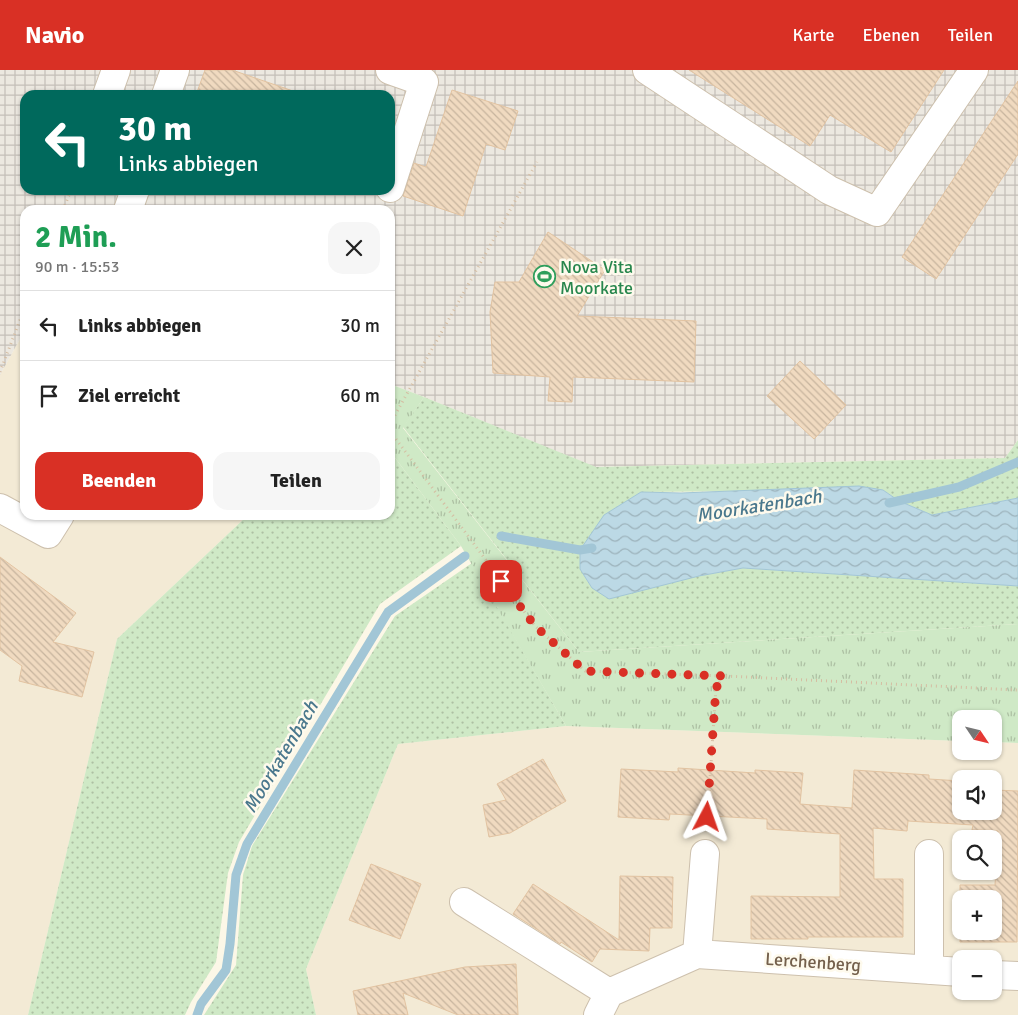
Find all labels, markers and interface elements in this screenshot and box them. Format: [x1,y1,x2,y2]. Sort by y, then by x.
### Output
text: Navio [25,20,84,50]
text: Karte [792,24,834,46]
text: Ebenen [862,24,920,46]
text: Teilen [948,24,993,46]
text: 30 m [118,107,192,150]
icon: left [35,110,100,175]
text: Links abbiegen [118,150,259,177]
text: 2 Min. [35,219,117,256]
button: close [328,222,380,274]
place label: Nova Vita Moorkate [560,256,633,299]
text: 90 m · 15:53 [35,257,119,277]
sports icon: Nova Vita Moorkate [532,265,556,289]
icon: left [35,312,63,340]
text: Links abbiegen [78,314,201,338]
text: 30 m [340,314,380,338]
icon: arrive [35,382,63,410]
text: Ziel erreicht [78,384,180,408]
text: 60 m [340,384,380,408]
button: Beenden [35,452,203,510]
button: Teilen [213,452,380,510]
water label: Moorkatenbach [695,484,824,528]
pin [480,560,522,602]
icon: arrive [487,567,515,595]
water label: Moorkatenbach [238,696,324,817]
north arrow [952,710,1002,760]
map controls [952,710,1002,1000]
button: sound [952,770,1002,820]
position arrow [680,790,732,842]
button: search [952,830,1002,880]
button: + [952,890,1002,940]
street label: Lerchenberg [764,948,862,976]
button: − [952,950,1002,1000]

